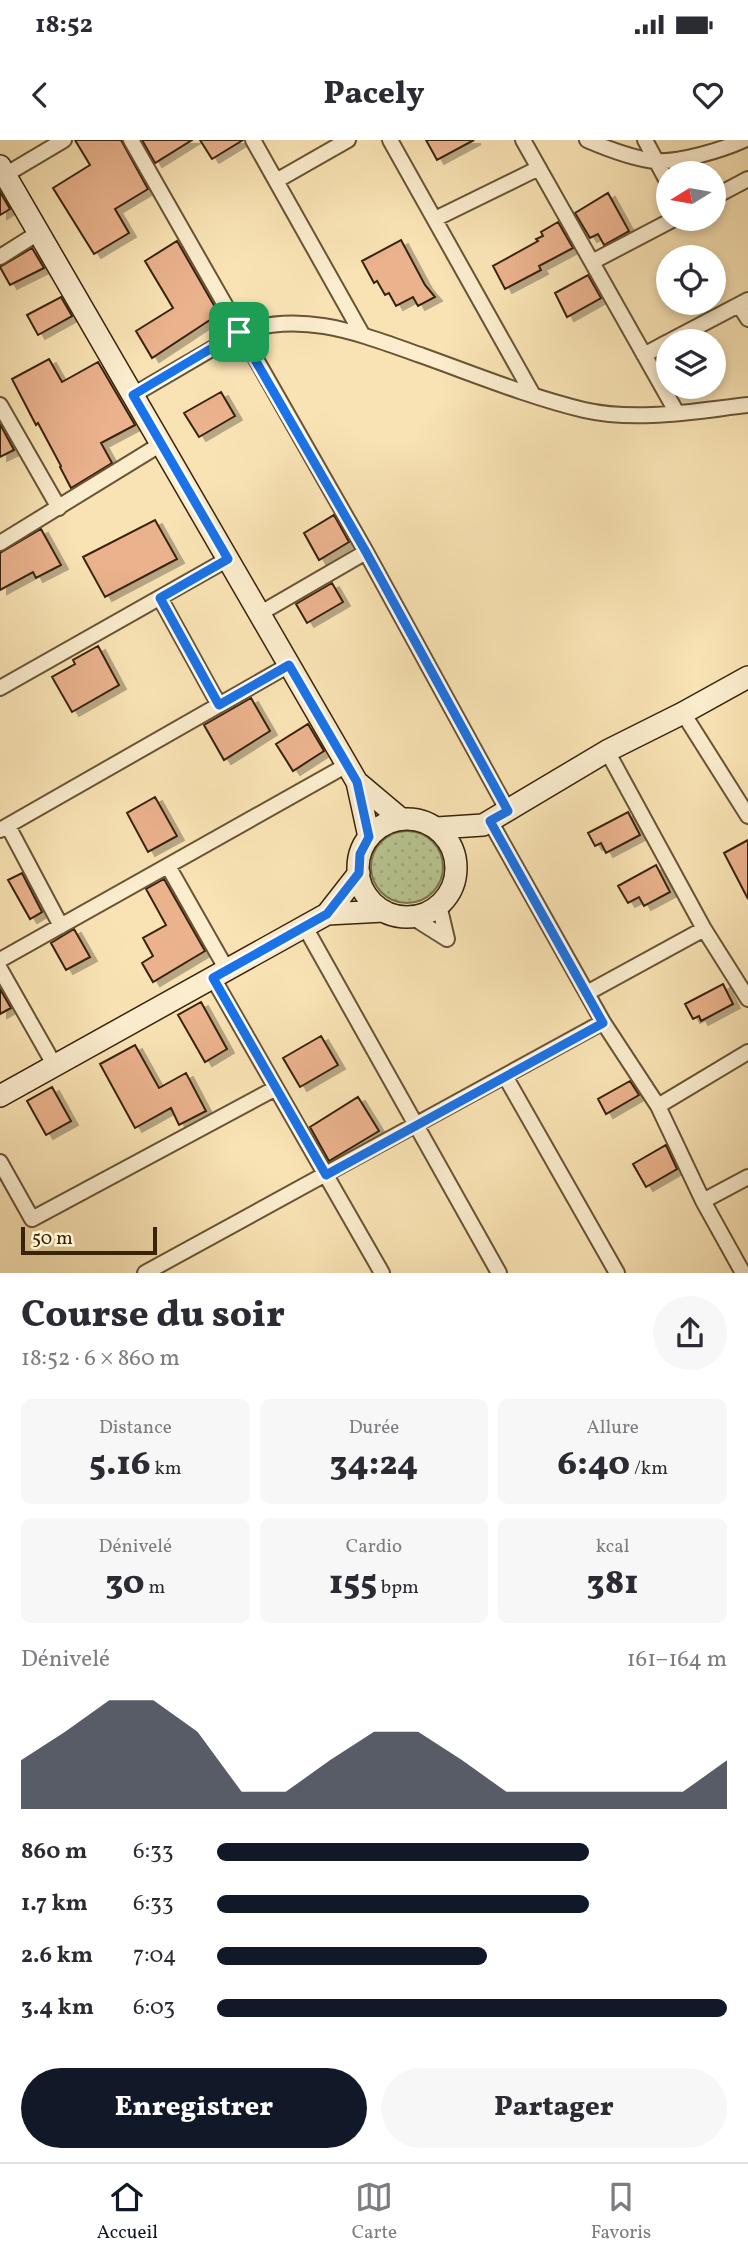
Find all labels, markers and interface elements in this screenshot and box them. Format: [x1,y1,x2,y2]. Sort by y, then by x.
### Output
text: 18:52 [35,7,93,43]
text: Pacely [323,73,425,117]
icon: back [21,76,59,114]
icon: heart [689,76,727,114]
north arrow [656,161,726,231]
map controls [656,161,726,399]
button: locate [656,245,726,315]
pin [209,302,269,362]
icon: arrive [220,313,258,351]
button: layers [656,329,726,399]
scale bar [21,1224,158,1256]
text: 50 m [32,1226,73,1252]
text: Course du soir [21,1290,285,1343]
button: share [653,1296,727,1370]
text: 18:52 · 6 × 860 m [21,1343,180,1375]
text: Distance [99,1415,172,1441]
text: Durée [349,1415,399,1441]
text: Allure [586,1415,639,1441]
text: 5.16 [89,1441,151,1489]
text: 34:24 [330,1441,418,1489]
text: 6:40 [557,1441,630,1489]
text: km [151,1456,182,1482]
text: /km [630,1456,668,1482]
text: Dénivelé [99,1534,172,1560]
text: Cardio [346,1534,402,1560]
text: kcal [596,1534,630,1560]
text: 30 [105,1560,145,1608]
text: 155 [329,1560,377,1608]
text: 381 [587,1560,639,1608]
text: m [145,1575,165,1601]
text: bpm [377,1575,419,1601]
text: Dénivelé [21,1644,110,1676]
text: 161–164 m [627,1644,727,1676]
text: 860 m [21,1836,87,1868]
text: 6:33 [133,1836,174,1868]
text: 1.7 km [21,1888,88,1920]
text: 6:33 [133,1888,174,1920]
text: 2.6 km [21,1940,93,1972]
text: 7:04 [133,1940,177,1972]
text: 3.4 km [21,1992,94,2024]
text: 6:03 [133,1992,175,2024]
button: Enregistrer [21,2068,367,2148]
button: Partager [381,2068,727,2148]
tab: Accueil [97,2178,158,2246]
tab: Carte [352,2178,397,2246]
tab: Favoris [591,2178,651,2246]

